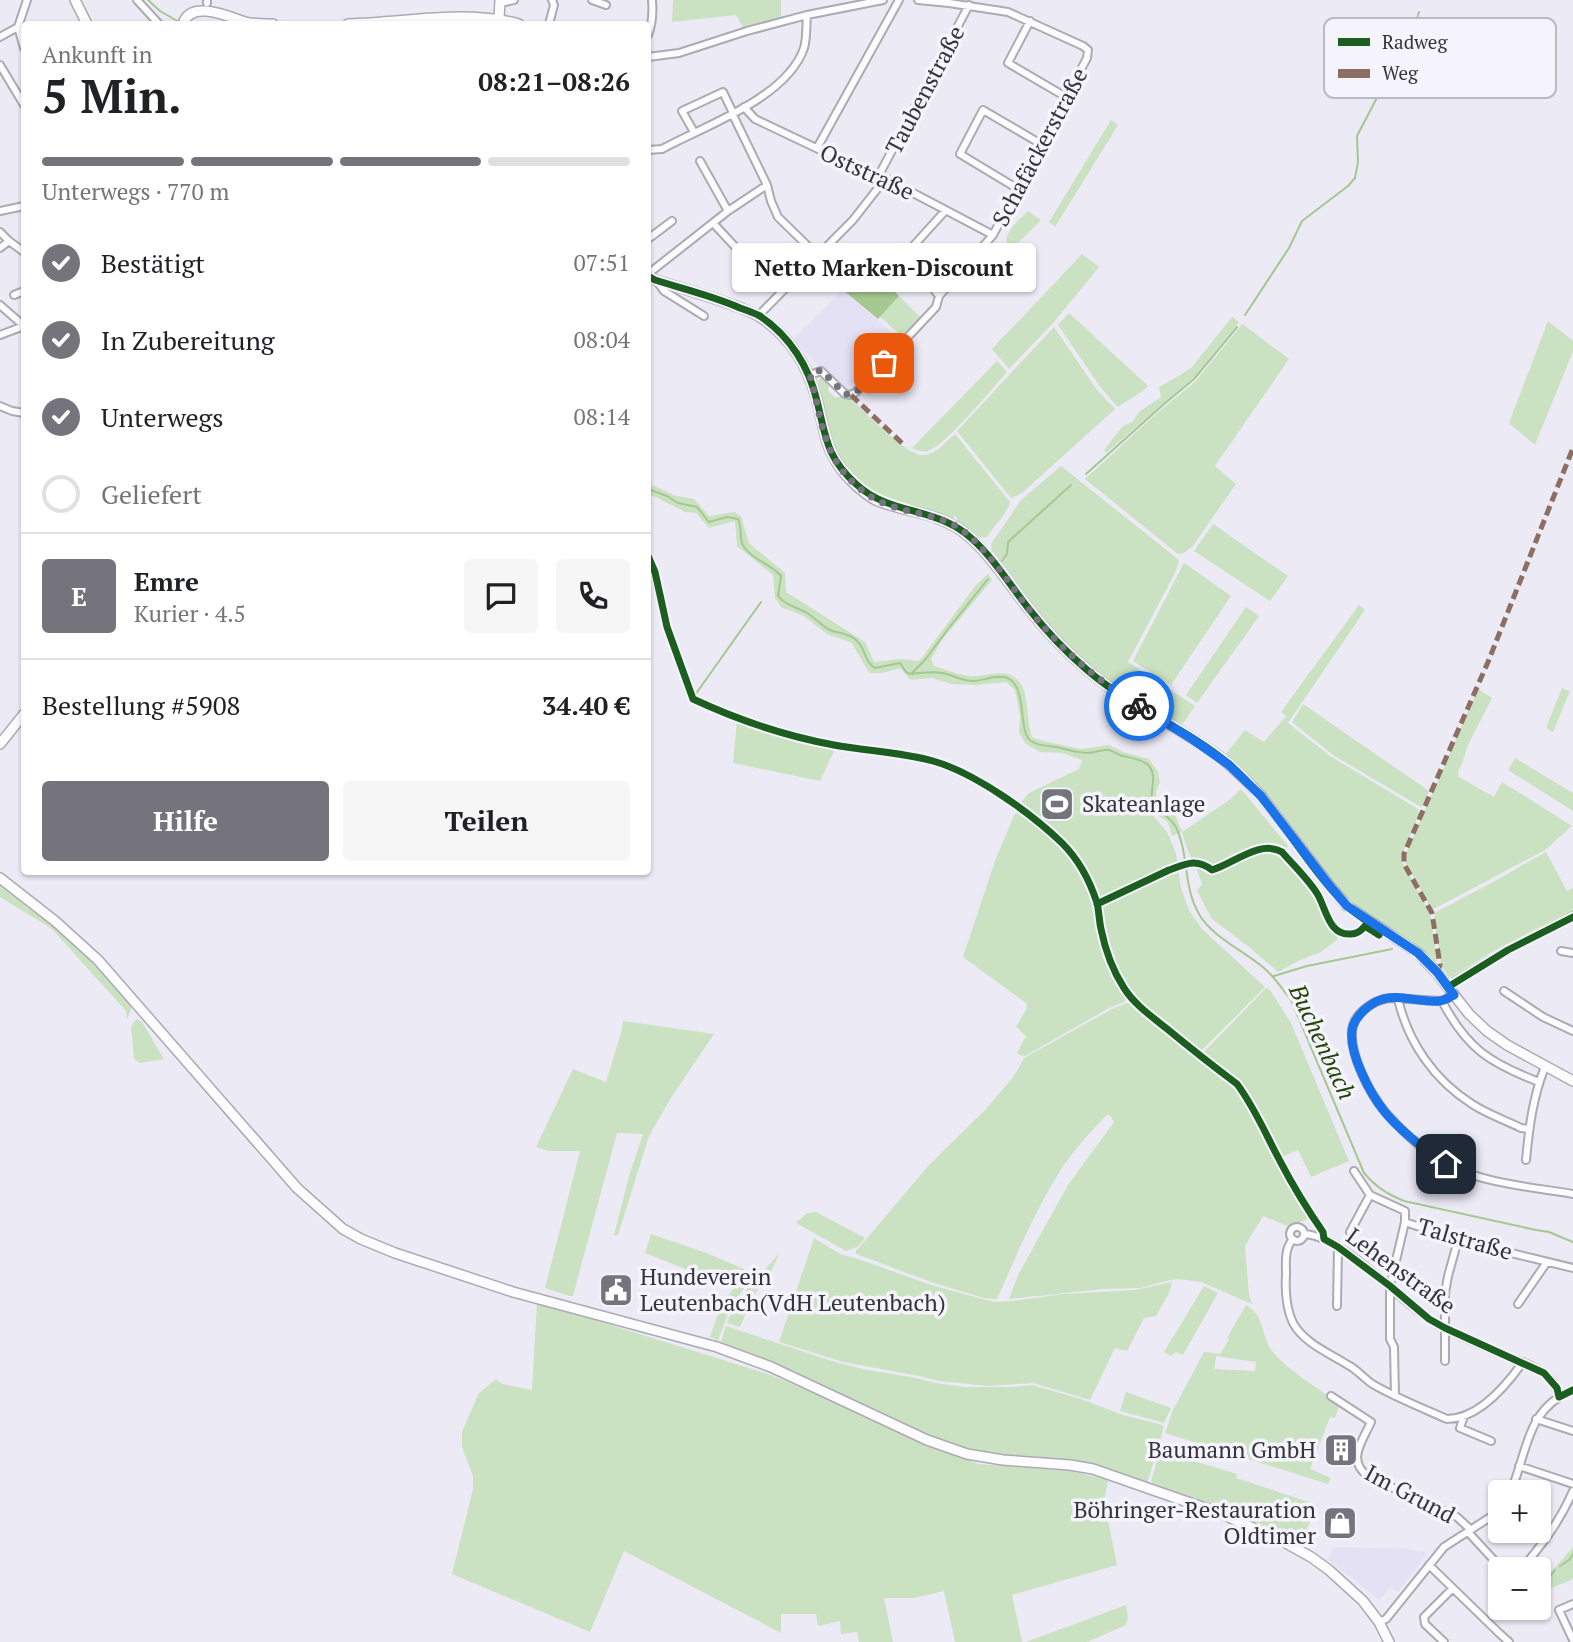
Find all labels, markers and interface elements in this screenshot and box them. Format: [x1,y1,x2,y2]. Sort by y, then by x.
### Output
legend [1324,18,1556,98]
street label: Taubenstraße [878,20,971,159]
text: Radweg [1382,29,1448,54]
text: Ankunft in [42,39,152,70]
text: Weg [1382,60,1419,85]
street label: Schafäckerstraße [985,62,1094,232]
text: 08:21–08:26 [478,64,630,98]
text: 5 Min. [42,65,182,126]
street label: Oststraße [815,136,919,207]
text: Unterwegs · 770 m [42,176,229,207]
icon: check [42,244,80,282]
callout: Netto Marken-Discount [732,244,1036,293]
text: Bestätigt [101,246,205,280]
text: 07:51 [573,247,630,278]
text: Netto Marken-Discount [754,252,1014,283]
icon: check [42,321,80,359]
text: In Zubereitung [101,323,275,357]
text: 08:04 [573,324,630,355]
pin [854,333,914,393]
icon: bag [865,344,903,382]
icon: check [42,398,80,436]
text: Unterwegs [101,400,224,434]
text: 08:14 [573,401,630,432]
text: Geliefert [101,477,202,511]
button: chat [464,559,538,633]
button: phone [556,559,630,633]
text: Emre [134,564,199,598]
text: E [71,579,87,613]
text: Kurier · 4.5 [134,598,246,629]
courier [1104,671,1174,741]
icon: bike [1120,687,1158,725]
text: Bestellung #5908 [42,688,240,722]
text: 34.40 € [542,688,630,722]
button: Hilfe [42,781,329,861]
button: Teilen [343,781,630,861]
sports icon: Skateanlage [1038,785,1076,823]
place label: Skateanlage [1082,788,1205,819]
water label: Buchenbach [1282,978,1364,1104]
pin [1416,1134,1476,1194]
icon: home [1427,1145,1465,1183]
street label: Talstraße [1414,1210,1516,1267]
street label: Lehenstraße [1340,1220,1462,1321]
place label: Hundeverein Leutenbach(VdH Leutenbach) [640,1261,946,1318]
public building icon: Hundeverein Leutenbach(VdH Leutenbach) [597,1271,635,1309]
building icon: Baumann GmbH [1322,1431,1360,1469]
place label: Baumann GmbH [1148,1434,1316,1465]
street label: Im Grund [1360,1457,1461,1530]
map controls [1488,1480,1551,1620]
button: + [1488,1480,1551,1543]
place label: Böhringer-Restauration Oldtimer [1073,1494,1316,1551]
shop icon: Böhringer-Restauration Oldtimer [1321,1504,1359,1542]
button: − [1488,1557,1551,1620]

